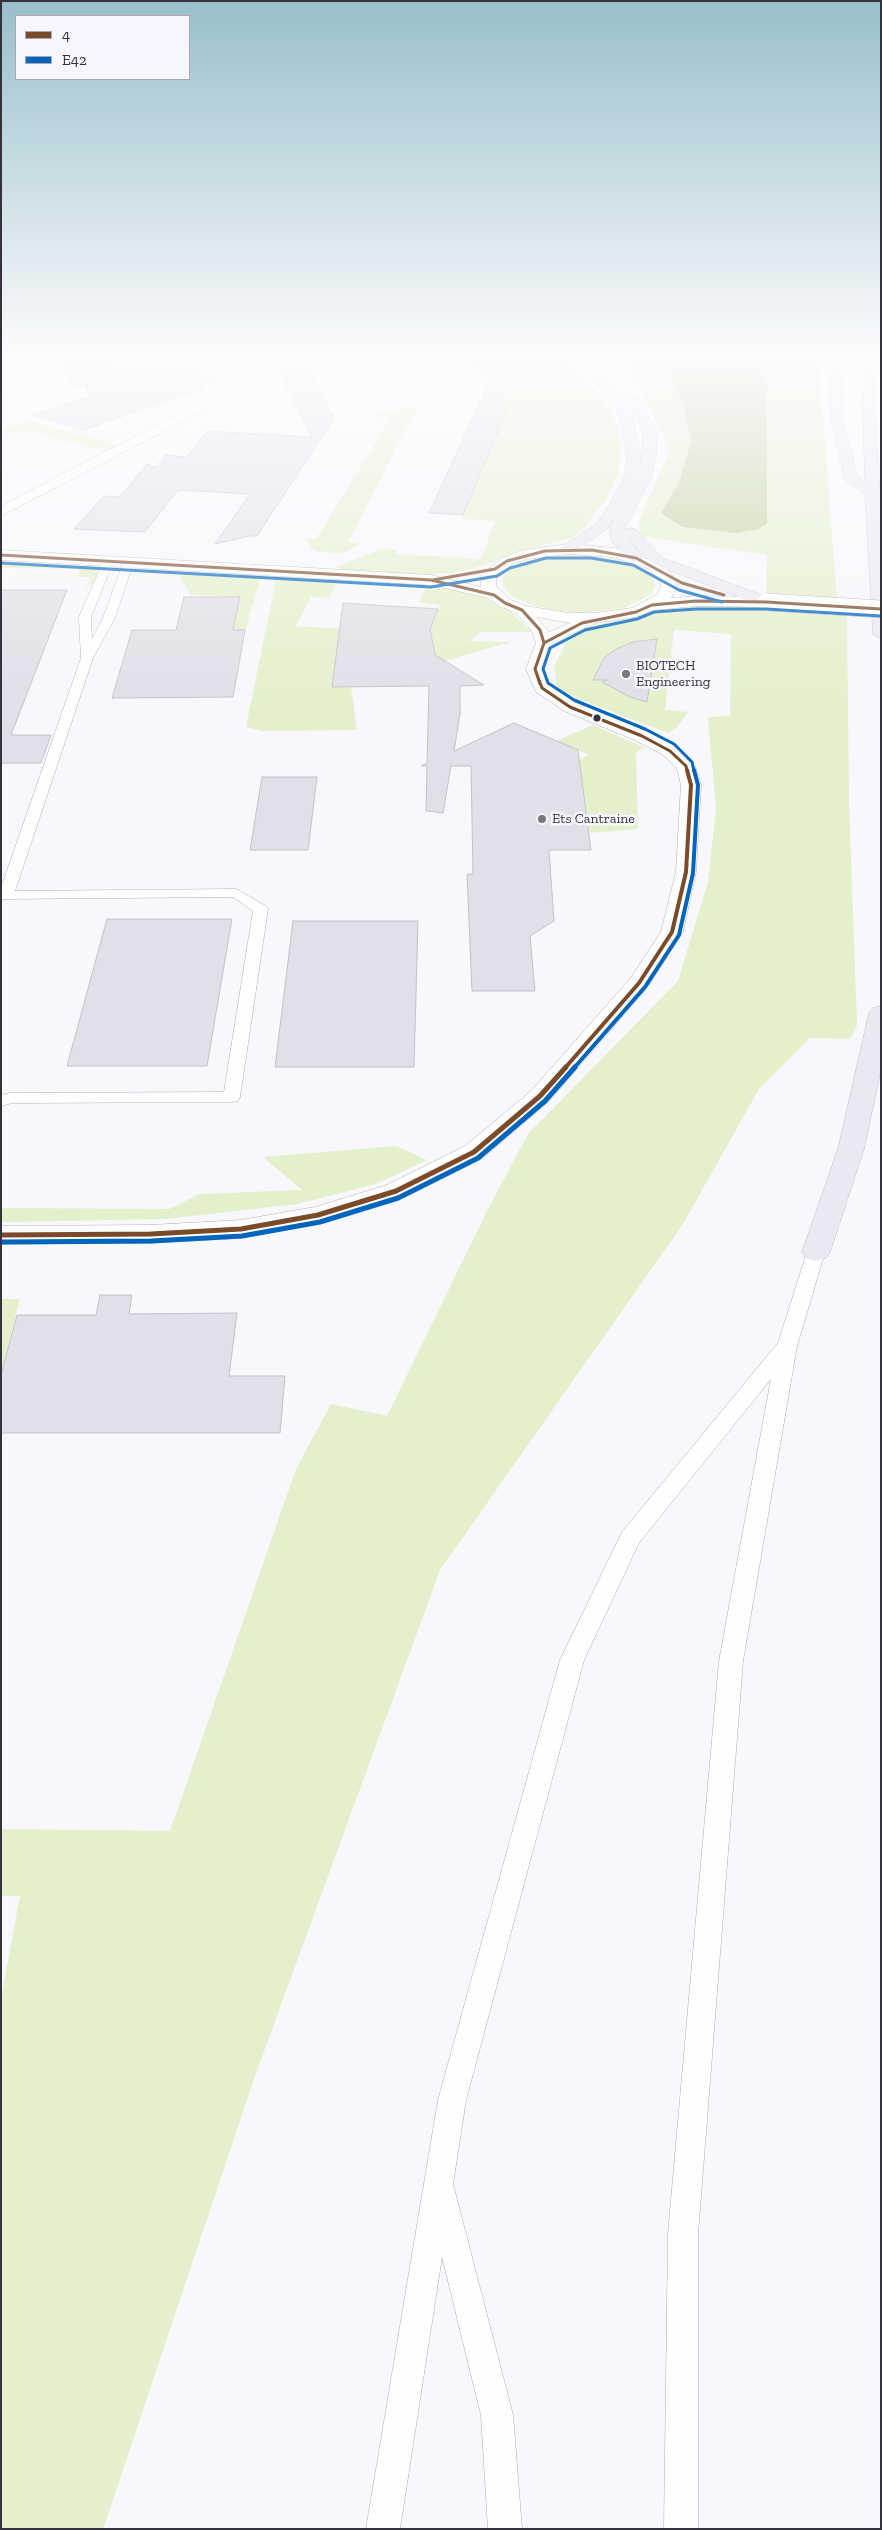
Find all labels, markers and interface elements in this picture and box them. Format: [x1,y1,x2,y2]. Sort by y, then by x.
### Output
legend [15,15,190,80]
text: 4 [62,26,70,44]
text: E42 [62,51,87,69]
place label: BIOTECH Engineering [636,658,711,690]
marker: BIOTECH Engineering [620,668,632,680]
unlabelled marker [592,713,602,723]
place label: Ets Cantraine [552,811,635,827]
marker: Ets Cantraine [536,813,548,825]

